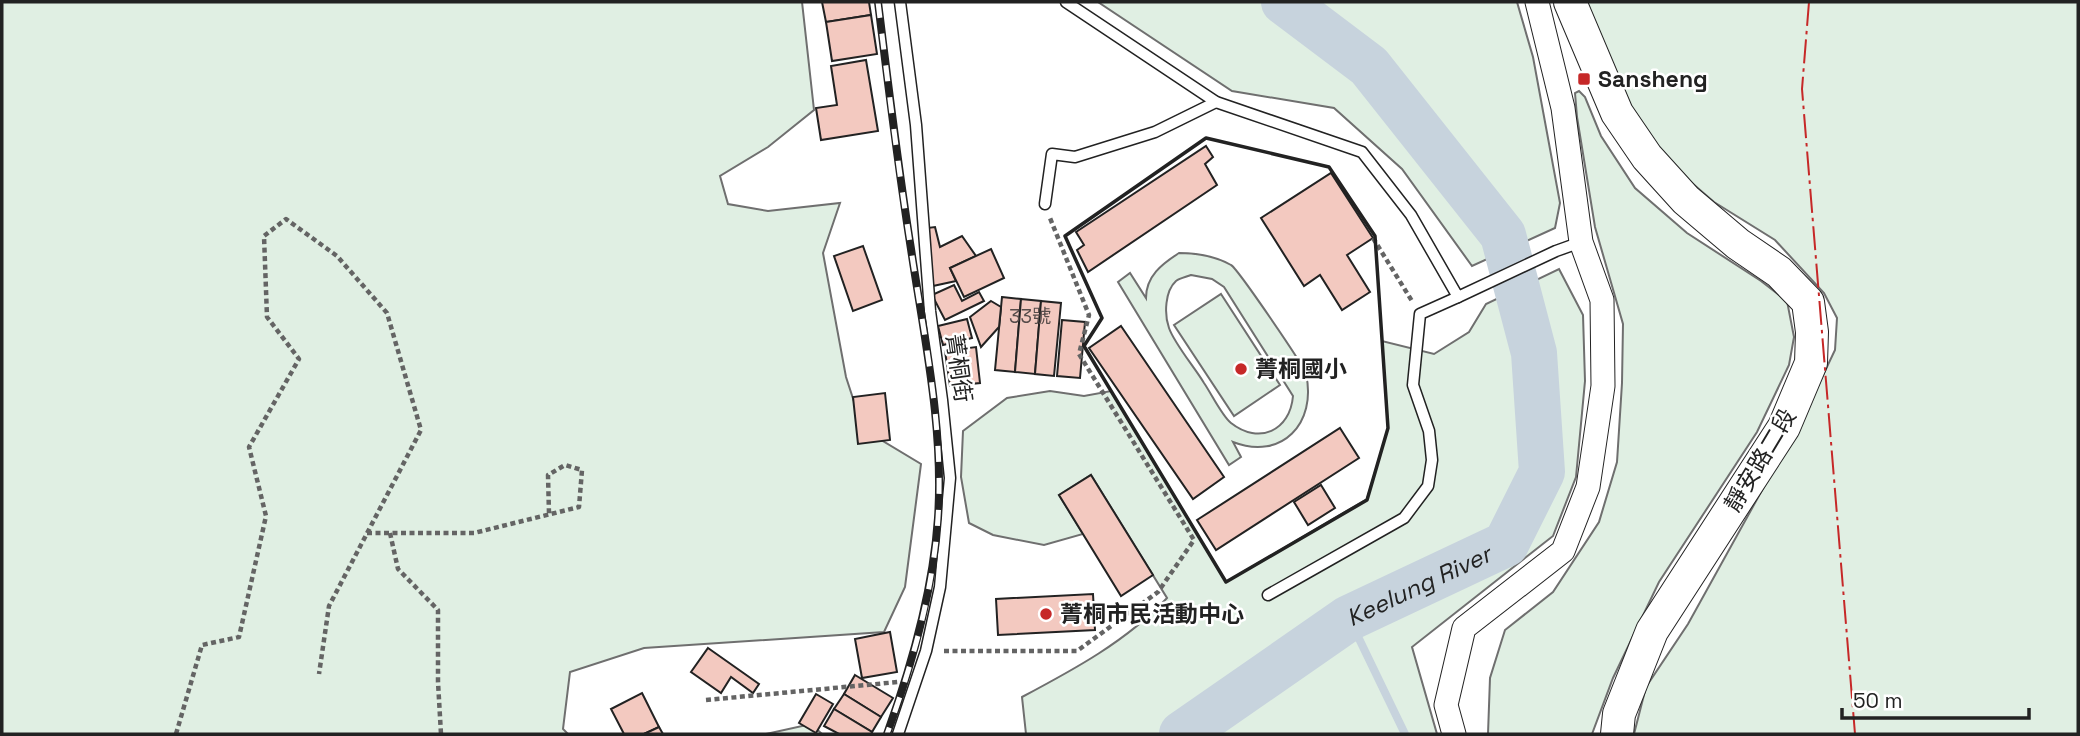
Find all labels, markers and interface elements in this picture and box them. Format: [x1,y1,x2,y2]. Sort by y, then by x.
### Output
place label: Sansheng [1598,64,1708,94]
marker: Sansheng [1576,71,1592,87]
house number: 33號 [1009,304,1051,329]
street label: 菁桐街 [939,332,979,404]
place label: 菁桐國小 [1255,354,1347,384]
marker: 菁桐國小 [1233,361,1249,377]
street label: 靜安路二段 [1718,403,1802,517]
water label: Keelung River [1341,537,1498,633]
place label: 菁桐市民活動中心 [1060,599,1244,629]
marker: 菁桐市民活動中心 [1038,606,1054,622]
scale bar [1842,676,2029,720]
text: 50 m [1853,687,1903,714]

